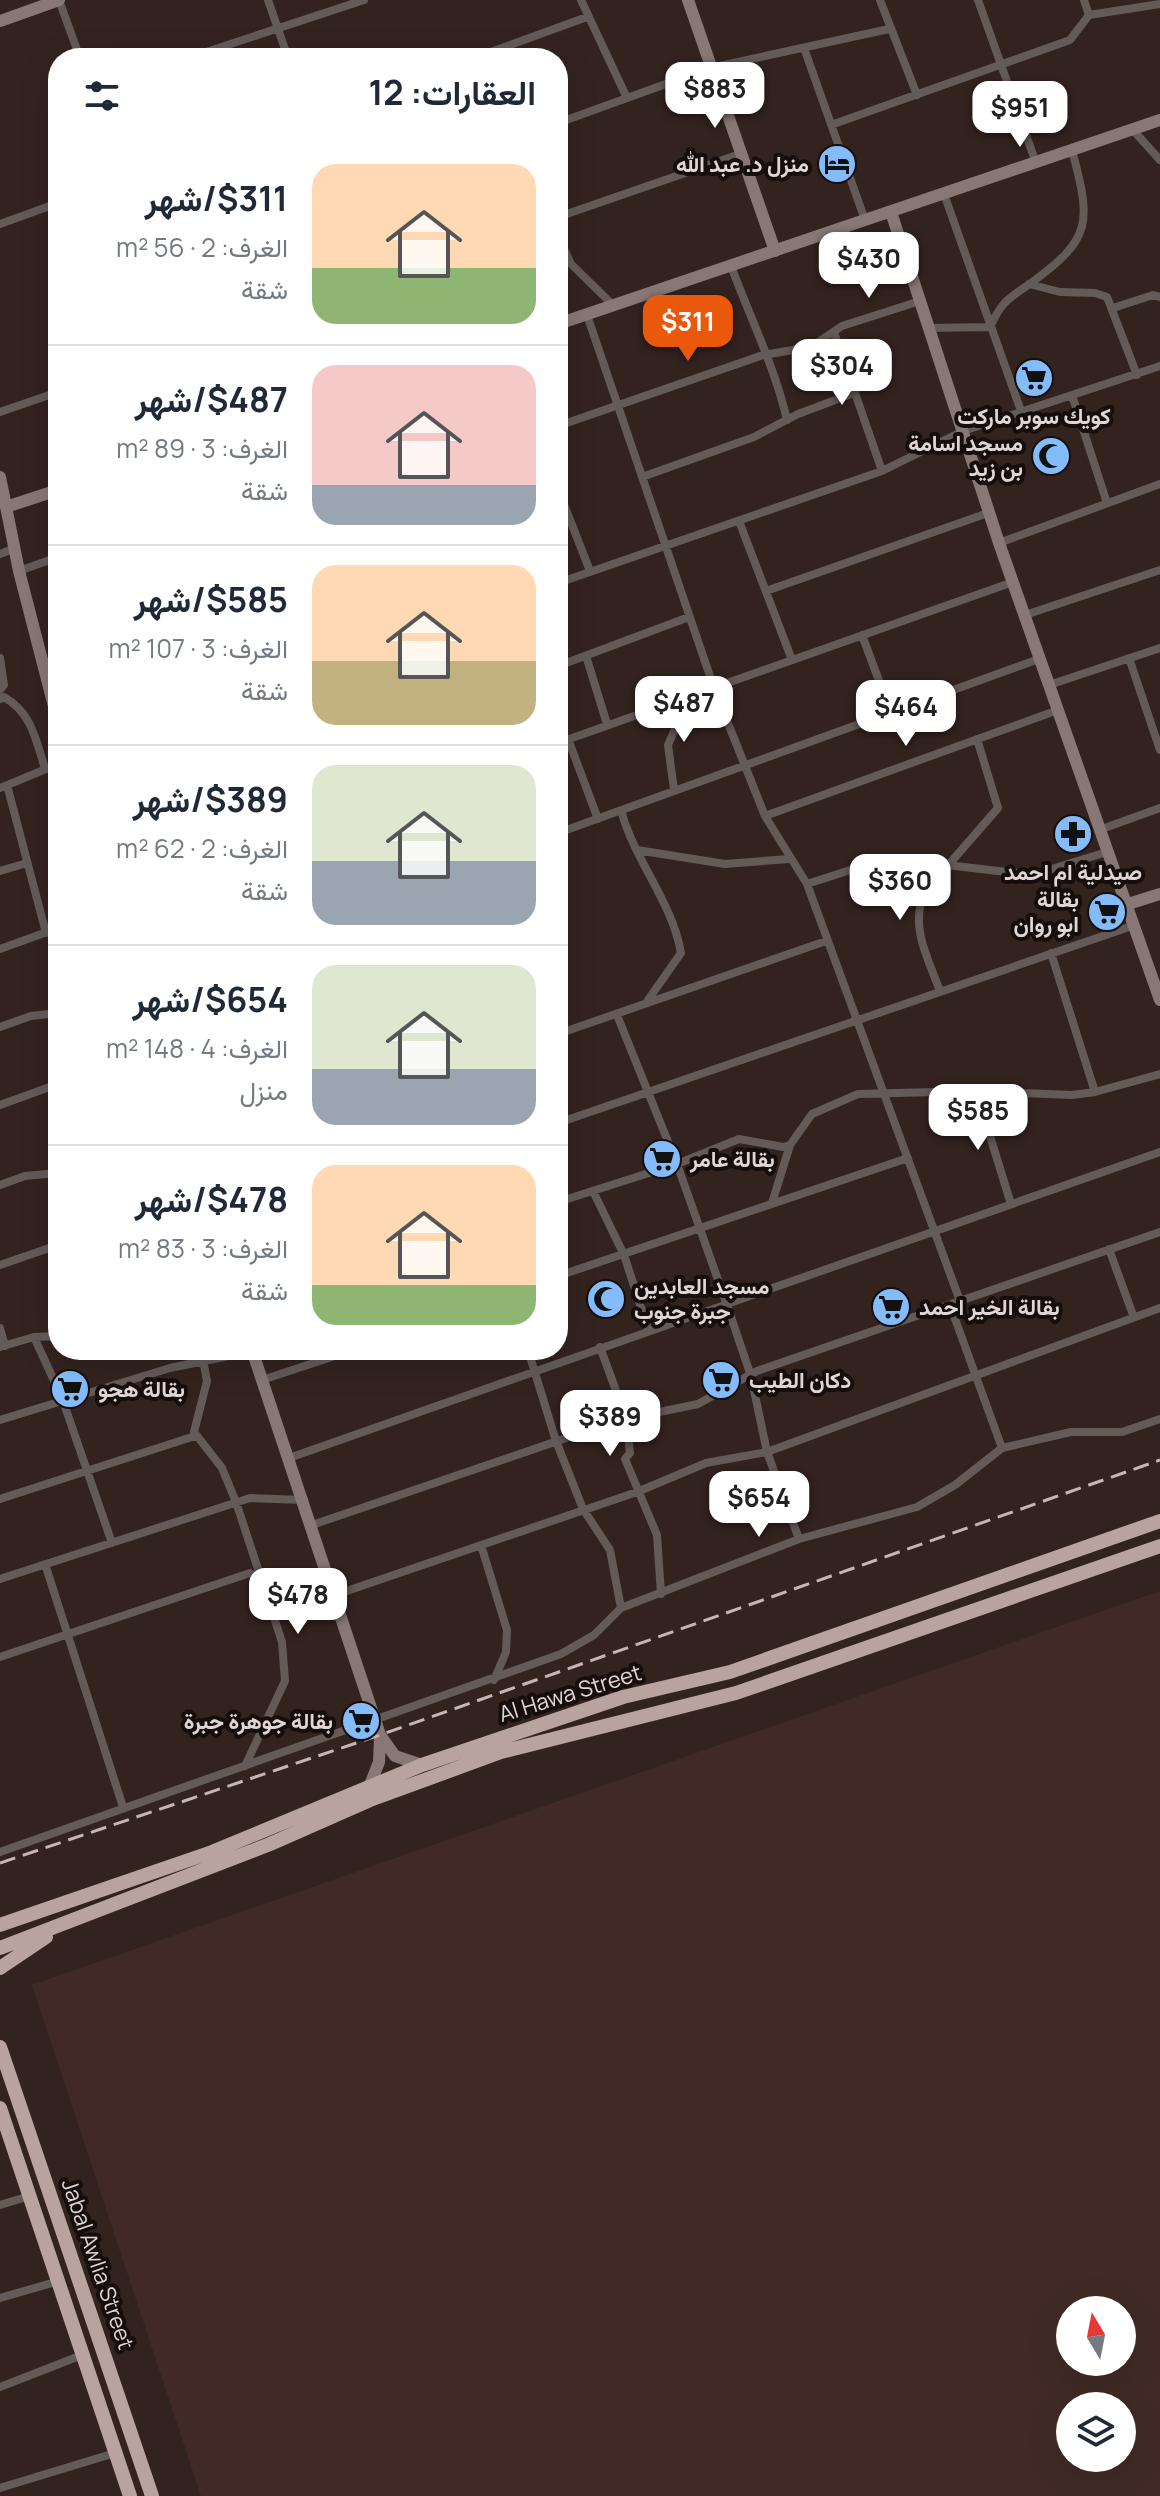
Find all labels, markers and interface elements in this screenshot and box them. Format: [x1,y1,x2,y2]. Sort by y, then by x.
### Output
pin: $883 [668,62,762,130]
text: العقارات: 12 [368,69,536,115]
text: $883 [683,70,747,106]
icon: filters [80,74,124,118]
pin: $951 [973,81,1067,149]
text: $951 [990,89,1050,125]
hotel icon: منزل د. عبد الله [816,143,858,185]
place label: منزل د. عبد الله [676,149,809,179]
text: $311/شهر [145,175,288,221]
icon: home [376,196,472,292]
text: الغرف: 2 · 56 m² [116,229,288,265]
pin: $430 [822,232,916,300]
text: $430 [837,240,901,276]
text: شقة [241,271,288,307]
pin: $311 [641,295,735,363]
text: $311 [661,303,715,339]
pin: $304 [795,339,889,407]
text: $304 [810,347,874,383]
supermarket icon: كويك سوبر ماركت [1013,357,1055,399]
text: $487/شهر [135,376,288,422]
icon: home [376,397,472,493]
place label: كويك سوبر ماركت [957,401,1111,431]
place label: مسجد اسامة بن زيد [908,428,1023,483]
text: الغرف: 3 · 89 m² [116,430,288,466]
mosque icon: مسجد اسامة بن زيد [1030,435,1072,477]
text: شقة [241,472,288,508]
text: $585/شهر [134,576,288,622]
icon: home [376,597,472,693]
text: الغرف: 3 · 107 m² [108,630,288,666]
text: شقة [241,672,288,708]
pin: $487 [637,676,731,744]
pin: $464 [859,680,953,748]
text: $487 [653,684,715,720]
text: $464 [874,688,938,724]
text: $389/شهر [133,776,288,822]
icon: home [376,797,472,893]
pharmacy icon: صيدلية ام احمد [1052,813,1094,855]
text: الغرف: 2 · 62 m² [116,830,288,866]
pin: $360 [853,854,947,922]
place label: صيدلية ام احمد [1004,857,1142,887]
text: $360 [868,862,932,898]
text: شقة [241,872,288,908]
place label: بقالة ابو روان [1013,884,1079,939]
supermarket icon: بقالة ابو روان [1086,891,1128,933]
text: $654/شهر [133,976,288,1022]
icon: home [376,997,472,1093]
text: الغرف: 4 · 148 m² [106,1030,288,1066]
text: منزل [239,1072,288,1108]
pin: $585 [931,1084,1025,1152]
text: $585 [947,1092,1009,1128]
supermarket icon: بقالة عامر [641,1138,683,1180]
place label: بقالة عامر [689,1144,775,1174]
text: $478/شهر [135,1176,288,1222]
icon: home [376,1197,472,1293]
text: الغرف: 3 · 83 m² [118,1230,288,1266]
place label: مسجد العابدين جبرة جنوب [634,1271,769,1326]
text: شقة [241,1272,288,1308]
mosque icon: مسجد العابدين جبرة جنوب [585,1278,627,1320]
supermarket icon: بقالة الخير احمد [870,1286,912,1328]
place label: بقالة الخير احمد [919,1292,1060,1322]
supermarket icon: دكان الطيب [700,1359,742,1401]
place label: دكان الطيب [749,1365,851,1395]
supermarket icon: بقالة هجو [49,1368,91,1410]
place label: بقالة هجو [98,1374,185,1404]
pin: $389 [563,1390,657,1458]
text: $389 [578,1398,642,1434]
pin: $654 [712,1471,806,1539]
text: $654 [727,1479,791,1515]
pin: $478 [251,1568,345,1636]
text: $478 [267,1576,329,1612]
street label: Al Hawa Street [495,1657,645,1729]
supermarket icon: بقالة جوهرة جبرة [340,1700,382,1742]
place label: بقالة جوهرة جبرة [184,1706,333,1736]
street label: Jabal Awlia Street [55,2175,141,2354]
north arrow [1056,2296,1136,2376]
map controls [1056,2296,1136,2472]
button: layers [1056,2392,1136,2472]

